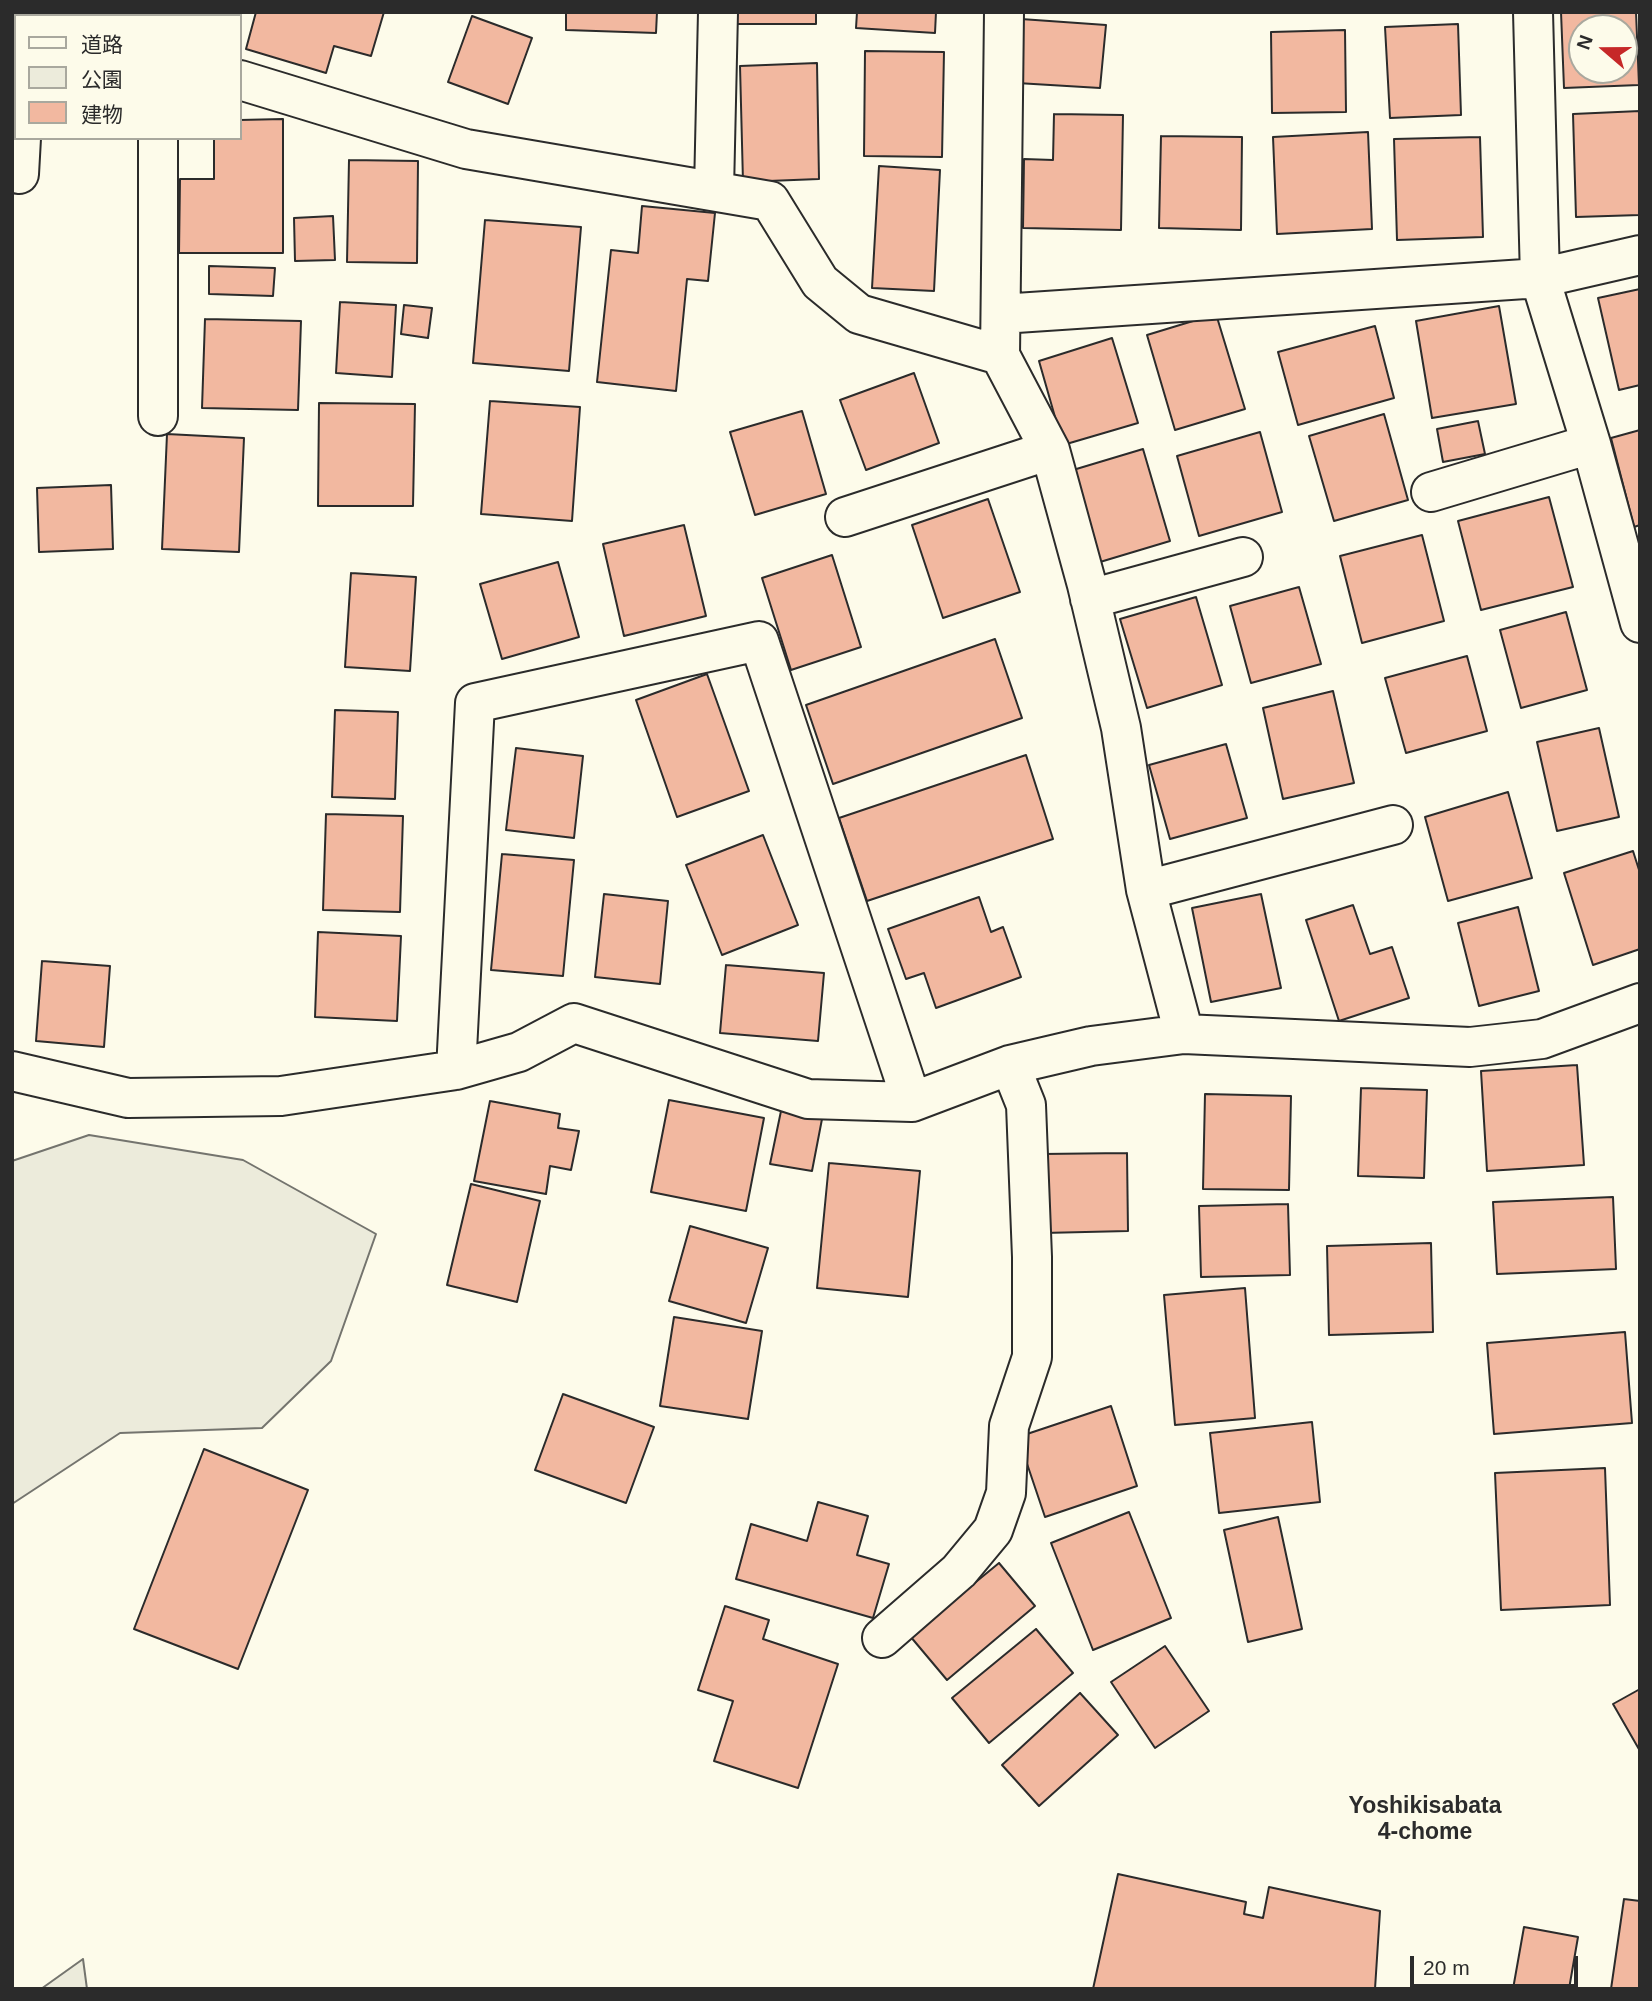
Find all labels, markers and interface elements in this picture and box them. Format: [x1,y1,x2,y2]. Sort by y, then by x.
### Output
legend [14,14,242,140]
north arrow [1568,14,1638,84]
text: N [1572,32,1597,52]
text: 道路 [81,33,123,56]
text: 公園 [81,68,123,91]
text: 建物 [81,103,123,126]
district label: Yoshikisabata 4-chome [1349,1793,1501,1847]
scale bar [1414,1941,1582,1985]
text: 20 m [1423,1956,1470,1979]

